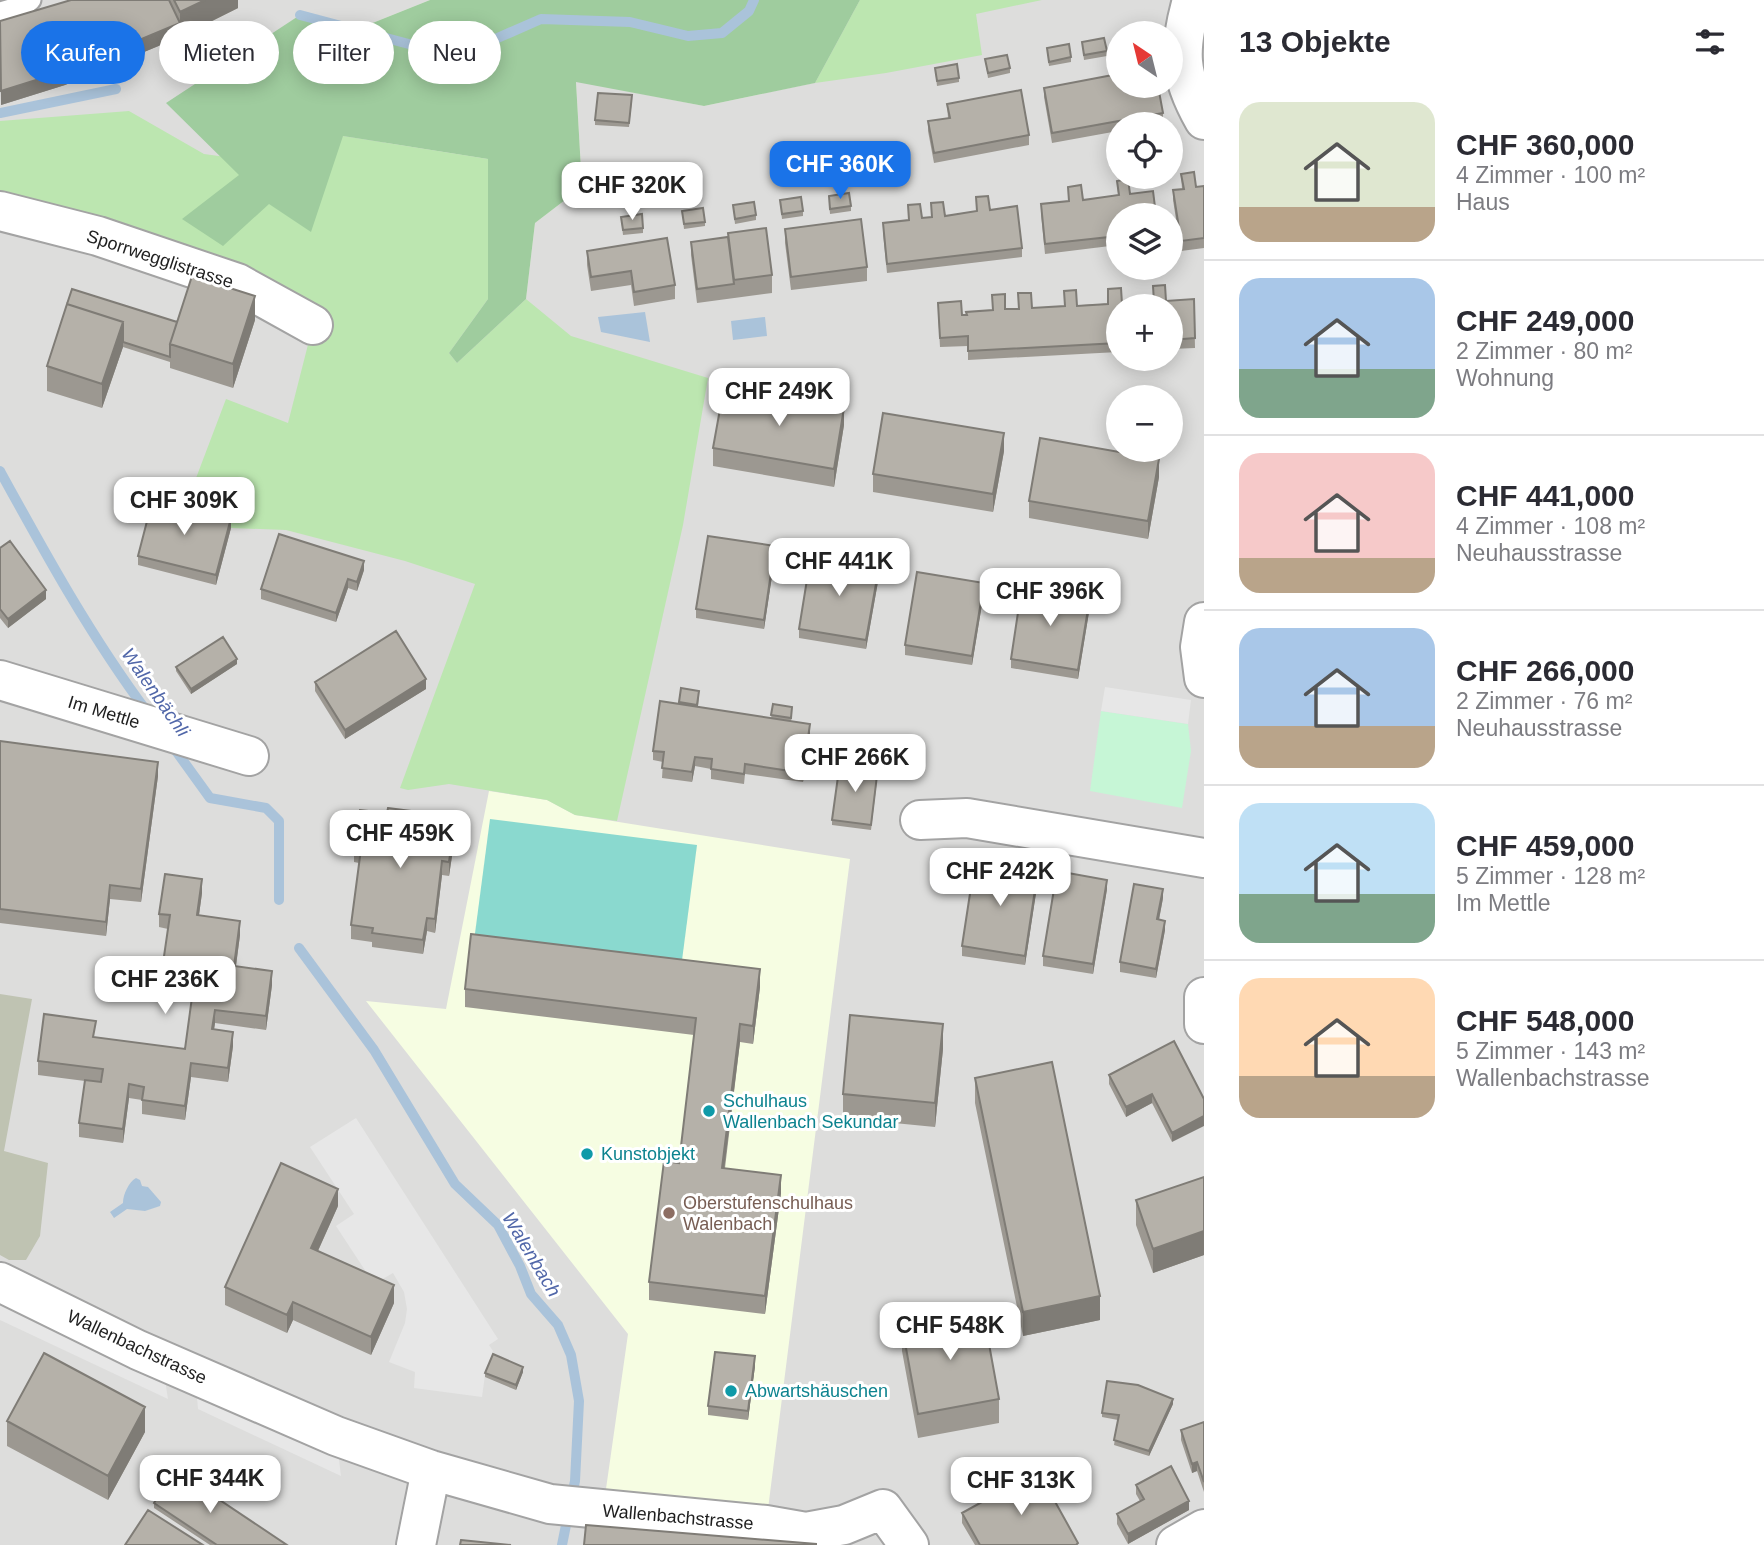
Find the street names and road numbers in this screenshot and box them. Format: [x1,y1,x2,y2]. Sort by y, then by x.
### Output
street label: Sporrwegglistrasse [84,226,236,292]
street label: Im Mettle [66,692,142,732]
street label: Wallenbachstrasse [64,1306,210,1388]
street label: Wallenbachstrasse [602,1500,754,1534]

